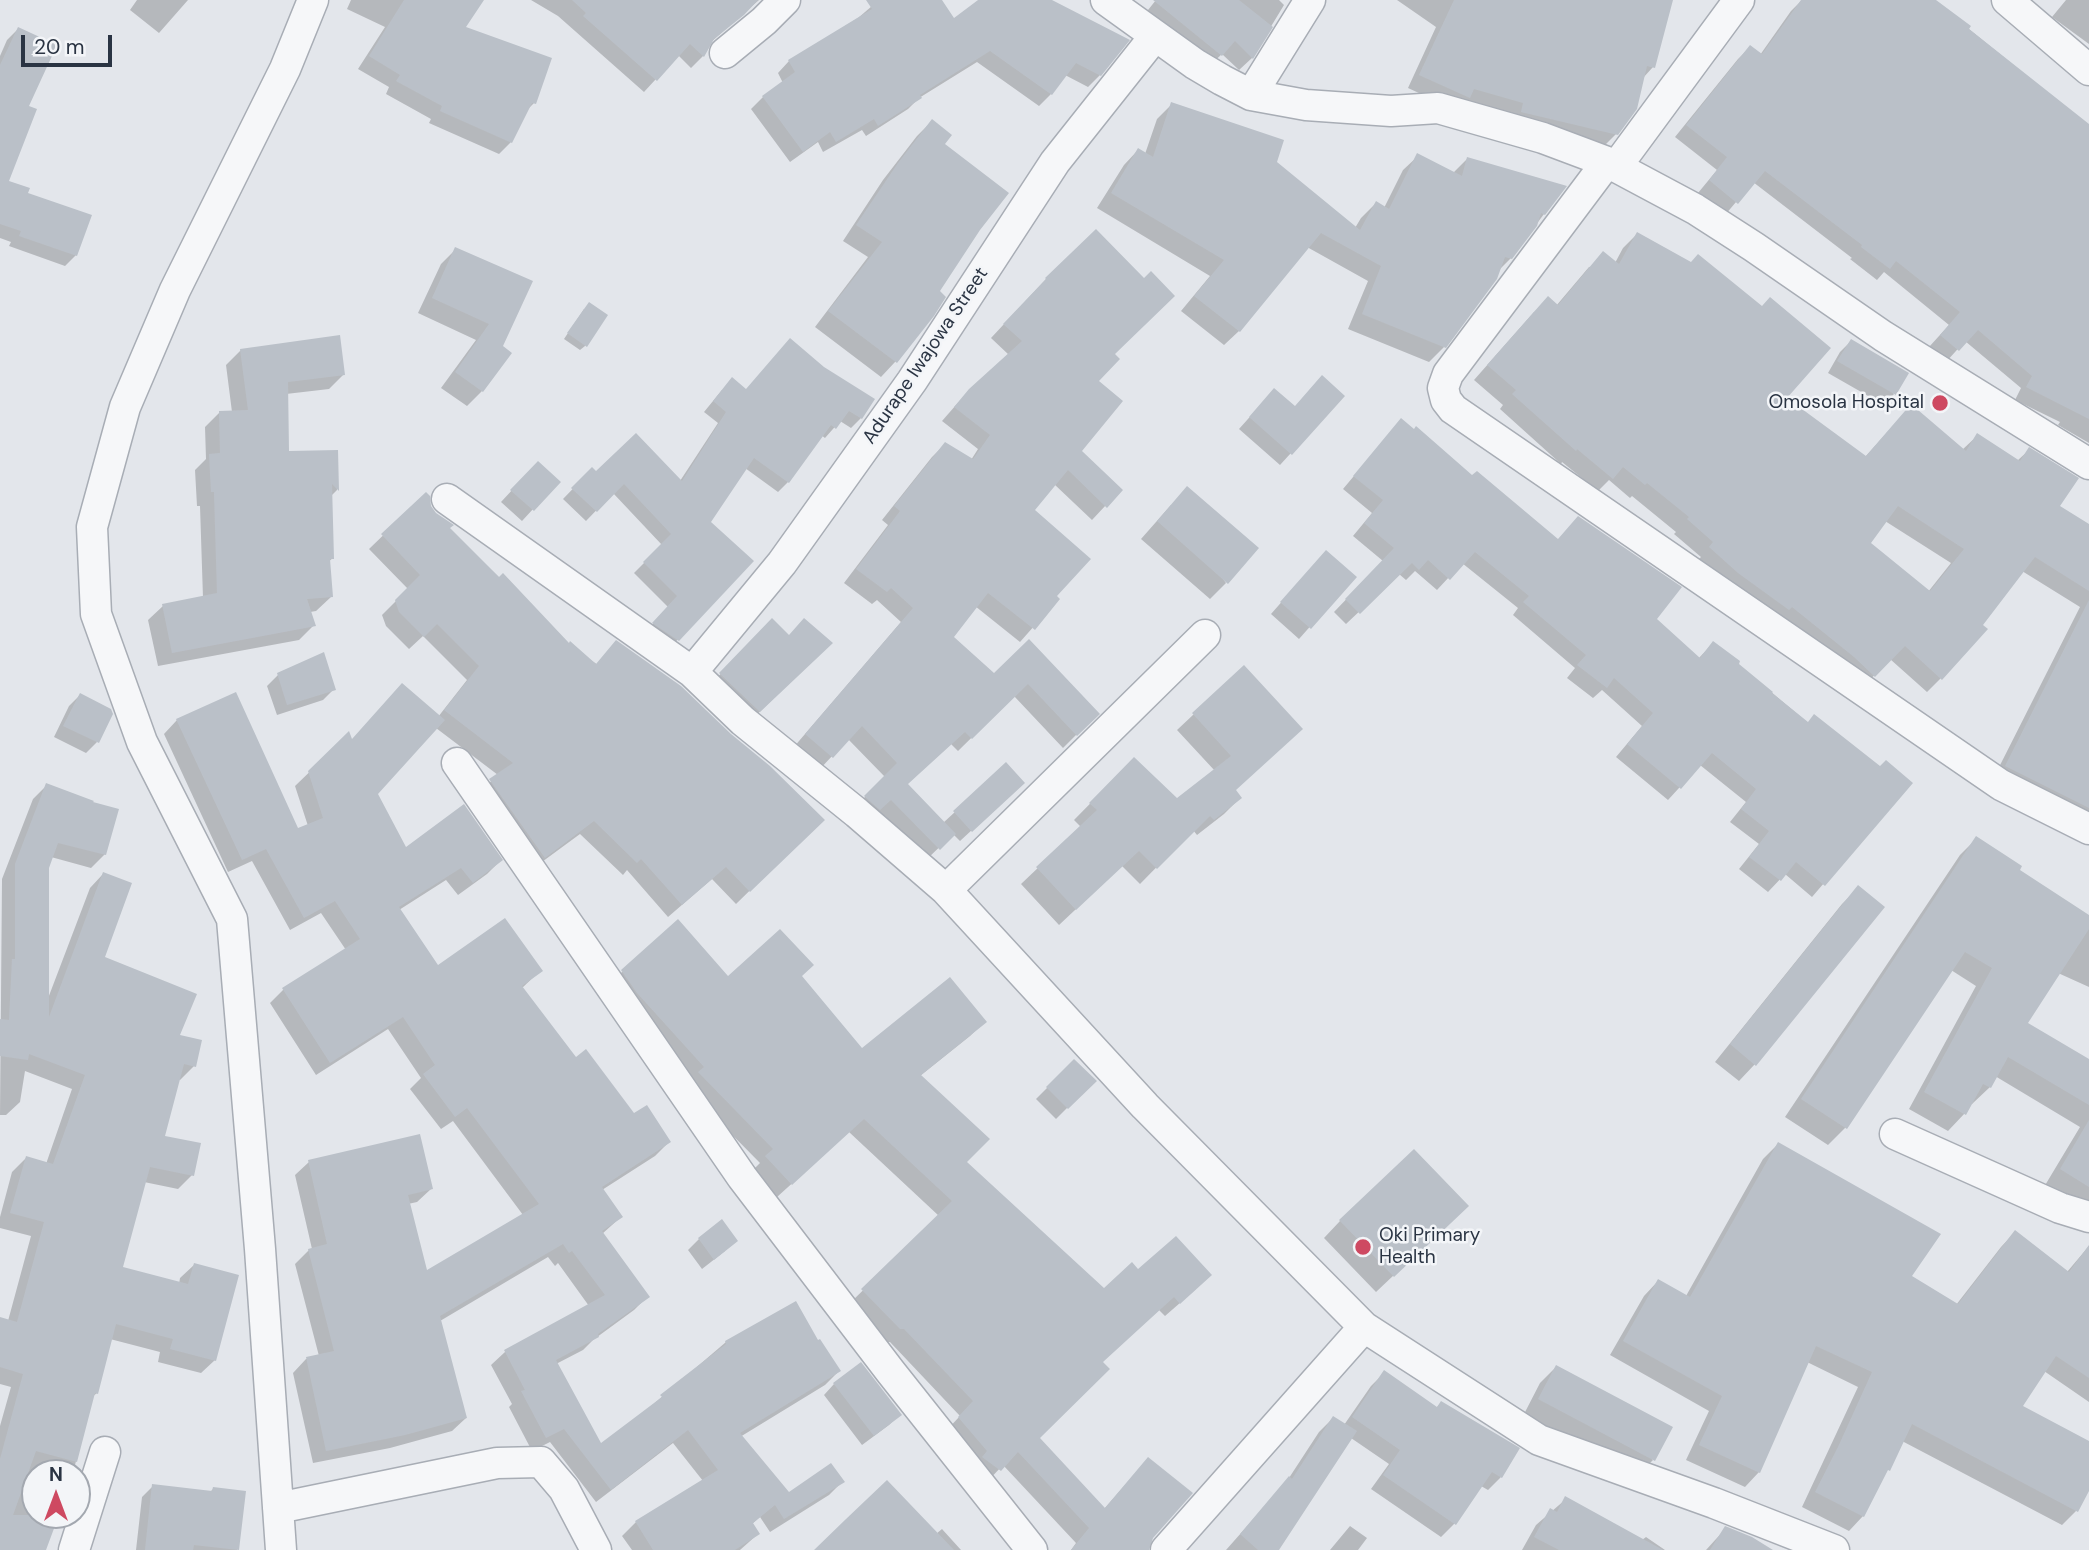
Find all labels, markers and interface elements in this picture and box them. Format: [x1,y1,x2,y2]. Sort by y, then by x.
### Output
scale bar [24,21,116,65]
text: 20 m [34,33,85,61]
street label: Adurape Iwajowa Street [858,263,994,449]
place label: Omosola Hospital [1768,392,1924,414]
marker: Omosola Hospital [1930,393,1950,413]
place label: Oki Primary Health [1379,1225,1480,1269]
marker: Oki Primary Health [1353,1237,1373,1257]
north arrow [21,1459,91,1529]
text: N [49,1462,63,1487]

